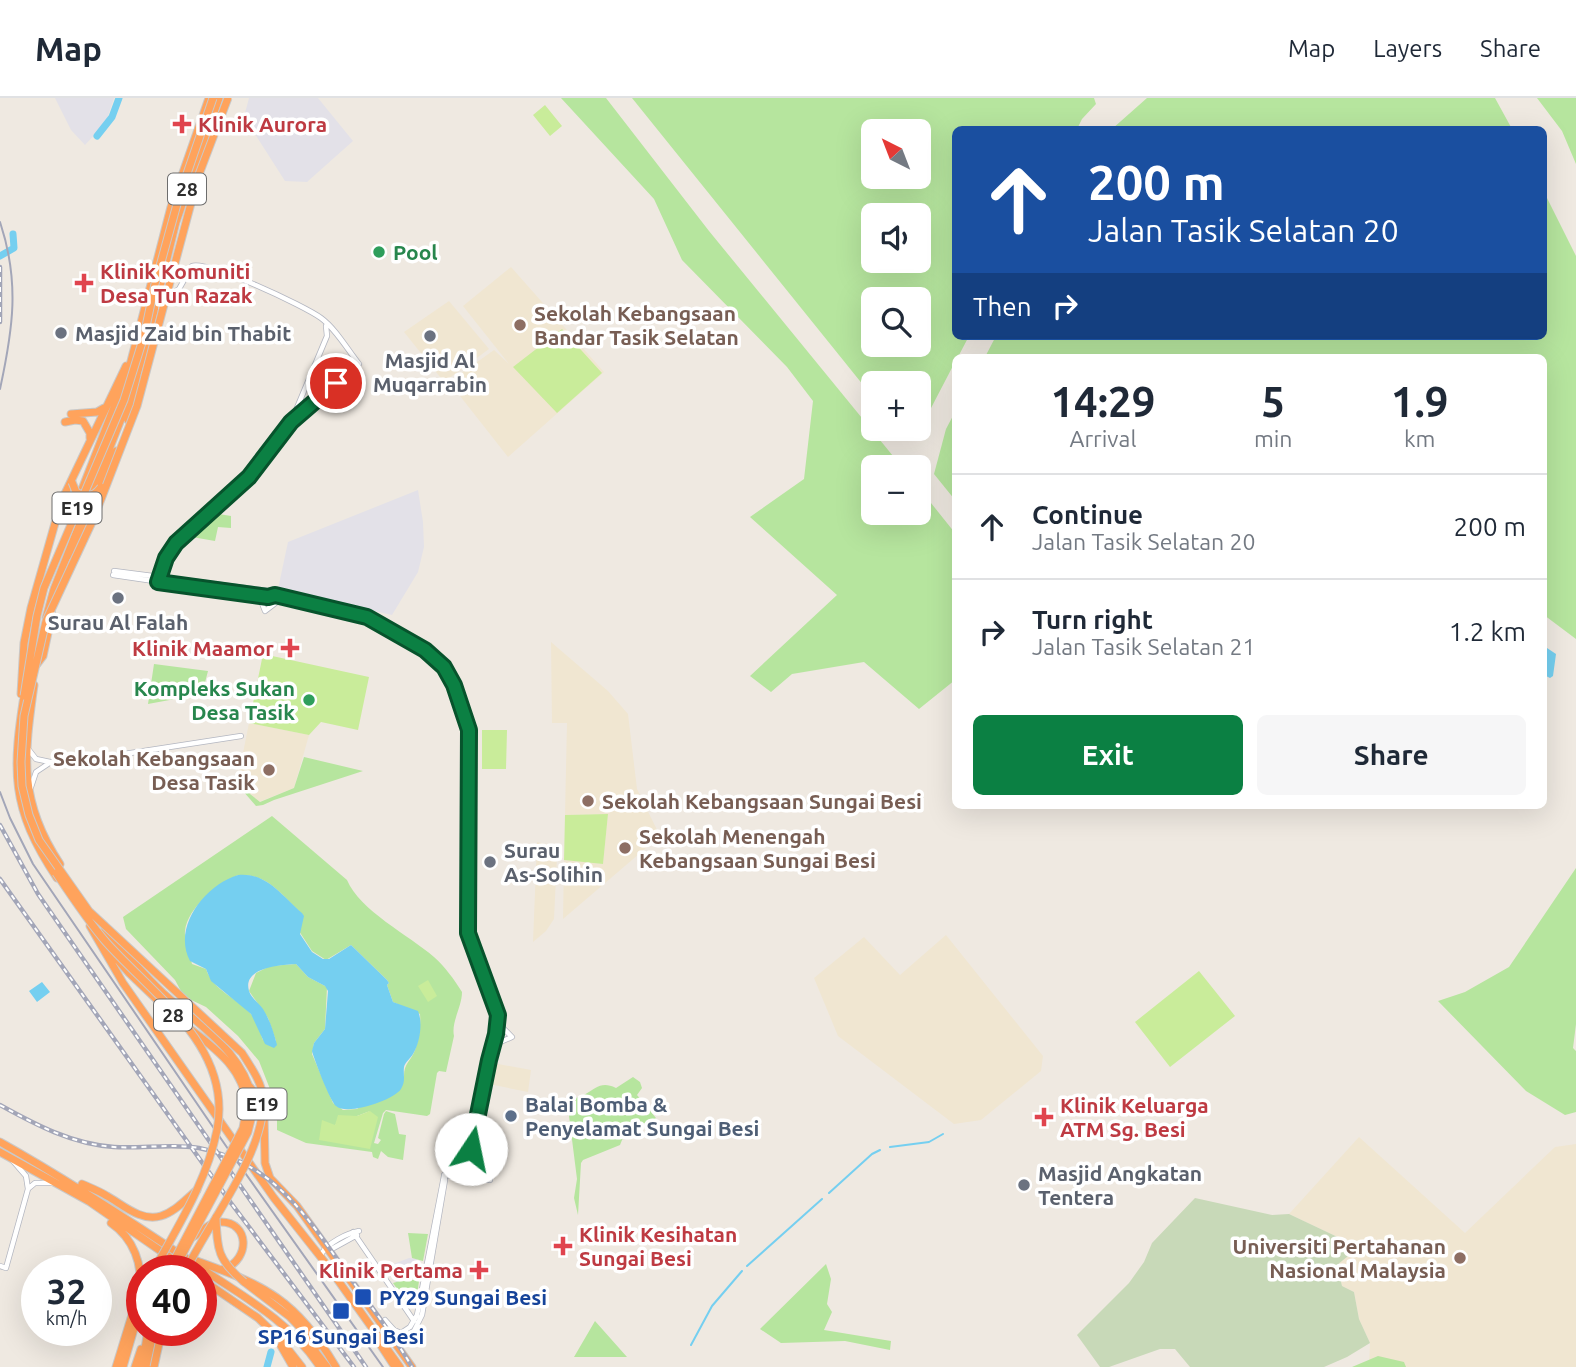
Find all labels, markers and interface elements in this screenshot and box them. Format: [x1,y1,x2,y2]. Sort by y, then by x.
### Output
text: Map [35,30,102,67]
text: Map [1288,35,1335,62]
text: Layers [1373,35,1442,62]
text: Share [1480,35,1541,62]
place label: Klinik Aurora [198,112,327,136]
marker: Klinik Aurora [172,114,192,134]
north arrow [861,119,931,189]
map controls [861,119,931,525]
icon: ahead [973,154,1064,245]
text: 200 m [1088,154,1225,209]
road number: 28 [168,174,206,204]
button: sound [861,203,931,273]
text: Jalan Tasik Selatan 20 [1088,212,1399,248]
place label: Pool [393,240,438,264]
marker: Pool [371,244,387,260]
place label: Klinik Komuniti Desa Tun Razak [100,259,253,307]
marker: Klinik Komuniti Desa Tun Razak [74,273,94,293]
button: search [861,287,931,357]
icon: right [1046,287,1084,325]
text: Then [973,292,1032,321]
place label: Sekolah Kebangsaan Bandar Tasik Selatan [534,301,739,349]
marker: Sekolah Kebangsaan Bandar Tasik Selatan [512,317,528,333]
place label: Masjid Zaid bin Thabit [75,321,291,345]
marker: Masjid Zaid bin Thabit [53,325,69,341]
marker: Masjid Al Muqarrabin [422,328,438,344]
place label: Masjid Al Muqarrabin [373,348,487,396]
pin [306,353,366,413]
icon: arrive [317,364,355,402]
button: + [861,371,931,441]
text: 14:29 [1050,378,1155,425]
text: 5 [1261,378,1285,425]
text: 1.9 [1391,378,1449,425]
text: Arrival [1069,426,1136,451]
text: min [1254,426,1292,451]
text: km [1404,426,1435,451]
button: − [861,455,931,525]
road number: E19 [52,492,102,524]
text: Continue [1032,500,1143,529]
icon: ahead [973,508,1011,546]
text: 200 m [1454,512,1526,541]
text: Jalan Tasik Selatan 20 [1032,529,1255,554]
marker: Surau Al Falah [110,590,126,606]
text: Turn right [1032,605,1153,634]
place label: Surau Al Falah [48,610,188,634]
icon: right [973,613,1011,651]
text: 1.2 km [1449,617,1526,646]
text: Jalan Tasik Selatan 21 [1032,634,1255,659]
place label: Klinik Maamor [132,636,274,660]
marker: Klinik Maamor [280,638,300,658]
place label: Kompleks Sukan Desa Tasik [134,676,295,724]
marker: Kompleks Sukan Desa Tasik [301,692,317,708]
button: Exit [973,715,1243,795]
button: Share [1257,715,1526,795]
place label: Sekolah Kebangsaan Desa Tasik [53,746,255,794]
marker: Sekolah Kebangsaan Desa Tasik [261,762,277,778]
place label: Sekolah Kebangsaan Sungai Besi [602,789,922,813]
marker: Sekolah Kebangsaan Sungai Besi [580,793,596,809]
place label: Sekolah Menengah Kebangsaan Sungai Besi [639,824,876,872]
place label: Surau As-Solihin [504,838,603,886]
marker: Sekolah Menengah Kebangsaan Sungai Besi [617,840,633,856]
marker: Surau As-Solihin [482,854,498,870]
road number: 28 [154,1000,192,1030]
road number: E19 [238,1088,286,1120]
place label: Balai Bomba & Penyelamat Sungai Besi [525,1092,759,1140]
place label: Klinik Keluarga ATM Sg. Besi [1060,1093,1209,1141]
marker: Klinik Keluarga ATM Sg. Besi [1034,1107,1054,1127]
marker: Balai Bomba & Penyelamat Sungai Besi [503,1108,519,1124]
position arrow [434,1112,508,1186]
place label: Masjid Angkatan Tentera [1038,1161,1202,1209]
marker: Masjid Angkatan Tentera [1016,1177,1032,1193]
place label: Klinik Kesihatan Sungai Besi [579,1222,737,1270]
place label: Universiti Pertahanan Nasional Malaysia [1233,1234,1446,1282]
marker: Klinik Kesihatan Sungai Besi [553,1236,573,1256]
marker: Universiti Pertahanan Nasional Malaysia [1452,1250,1468,1266]
speed limit sign: 40 [126,1255,217,1346]
place label: Klinik Pertama [319,1258,463,1282]
marker: Klinik Pertama [469,1260,489,1280]
text: 32 [47,1271,86,1311]
place label: PY29 Sungai Besi [379,1285,547,1309]
marker: PY29 Sungai Besi [353,1287,373,1307]
marker: SP16 Sungai Besi [331,1301,351,1321]
text: km/h [46,1308,87,1328]
place label: SP16 Sungai Besi [258,1324,424,1348]

